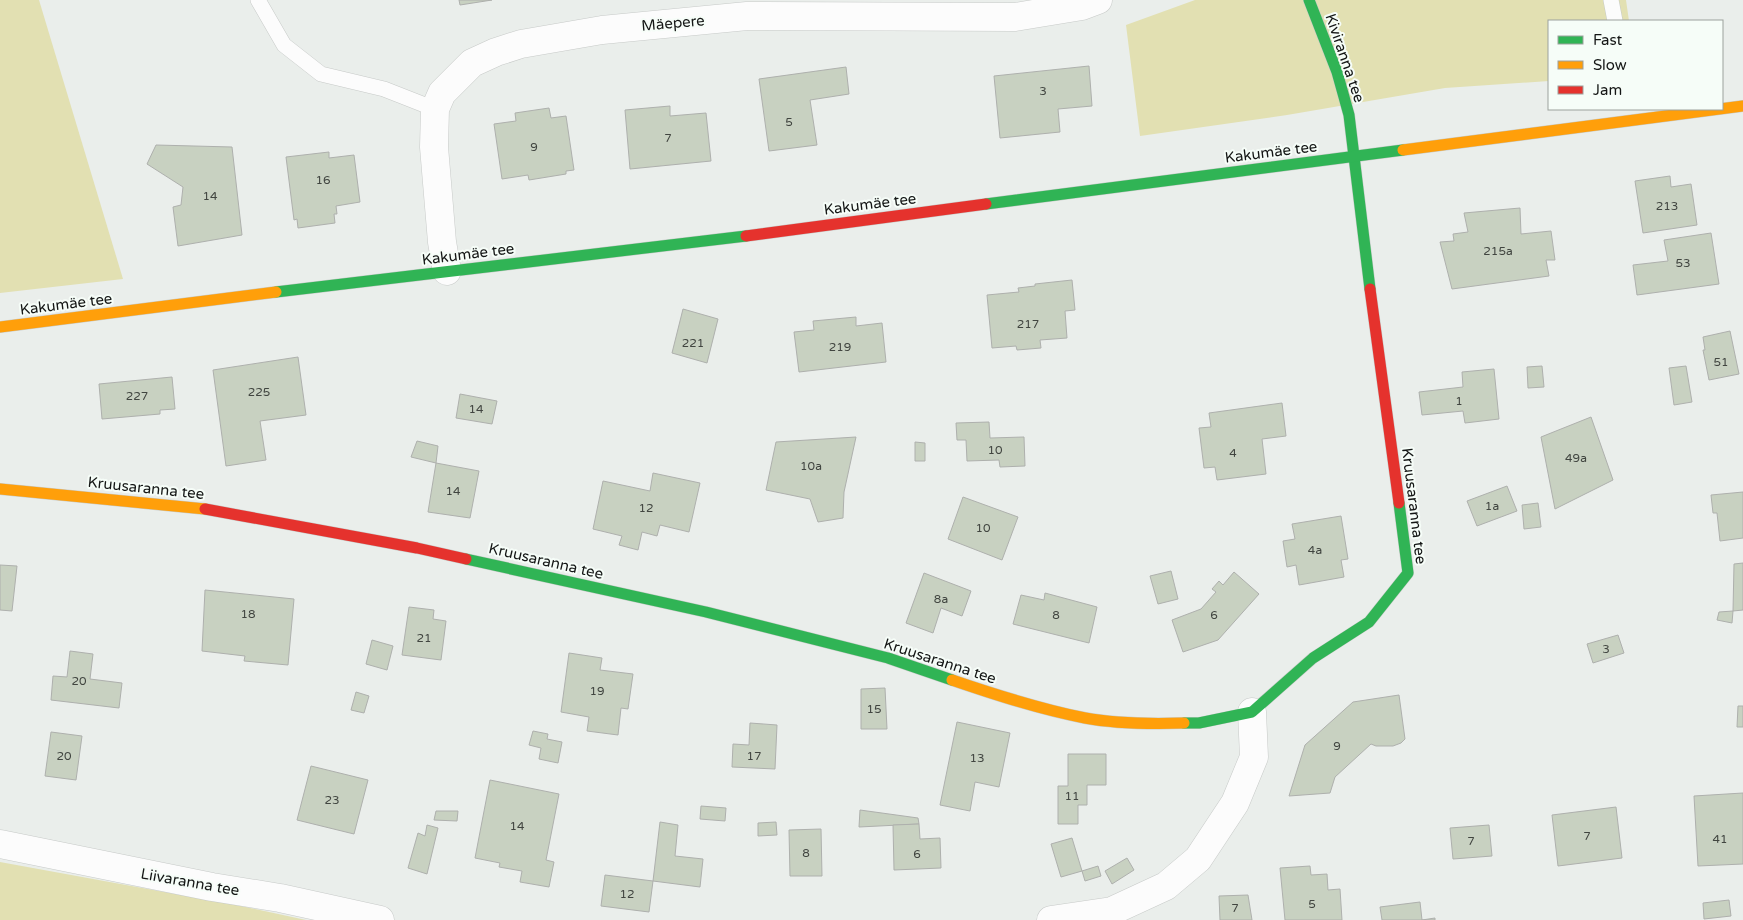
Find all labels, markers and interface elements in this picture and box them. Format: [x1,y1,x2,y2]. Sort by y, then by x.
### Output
street label: Mäepere [641,11,705,35]
street label: Kiviranna tee [1321,11,1369,105]
legend [1548,20,1723,110]
text: Fast [1593,31,1623,49]
text: Slow [1593,56,1627,74]
text: Jam [1593,81,1622,99]
house number: 3 [1039,84,1047,98]
house number: 5 [785,115,793,129]
house number: 7 [664,131,672,145]
street label: Kakumäe tee [1224,137,1318,167]
house number: 9 [530,140,538,154]
house number: 16 [315,173,331,187]
house number: 14 [202,189,218,203]
street label: Kakumäe tee [823,189,917,219]
house number: 213 [1656,199,1678,213]
street label: Kakumäe tee [421,239,515,269]
house number: 215a [1483,244,1513,258]
house number: 53 [1675,256,1691,270]
street label: Kakumäe tee [19,289,113,319]
house number: 217 [1017,317,1039,331]
house number: 221 [682,336,704,350]
house number: 219 [829,340,851,354]
house number: 51 [1713,355,1729,369]
house number: 225 [248,385,270,399]
house number: 227 [126,389,148,403]
house number: 1 [1455,394,1463,408]
house number: 14 [468,402,484,416]
house number: 10 [987,443,1003,457]
house number: 4 [1229,446,1237,460]
street label: Kruusaranna tee [1398,447,1430,565]
house number: 49a [1565,451,1587,465]
house number: 10a [800,459,822,473]
street label: Kruusaranna tee [87,473,205,503]
house number: 14 [445,484,461,498]
house number: 1a [1485,499,1499,513]
house number: 12 [638,501,654,515]
house number: 10 [975,521,991,535]
street label: Kruusaranna tee [487,539,605,583]
house number: 4a [1308,543,1322,557]
house number: 8a [934,592,948,606]
house number: 18 [240,607,256,621]
house number: 8 [1052,608,1060,622]
house number: 6 [1210,608,1218,622]
house number: 21 [416,631,432,645]
street label: Kruusaranna tee [882,634,998,688]
house number: 3 [1602,642,1610,656]
house number: 20 [71,674,87,688]
house number: 19 [589,684,605,698]
house number: 15 [866,702,882,716]
house number: 9 [1333,739,1341,753]
house number: 20 [56,749,72,763]
house number: 17 [746,749,762,763]
house number: 13 [969,751,985,765]
house number: 11 [1064,789,1080,803]
house number: 23 [324,793,340,807]
house number: 14 [509,819,525,833]
house number: 7 [1583,829,1591,843]
house number: 41 [1712,832,1728,846]
house number: 7 [1467,834,1475,848]
house number: 8 [802,846,810,860]
house number: 6 [913,847,921,861]
street label: Liivaranna tee [139,864,241,900]
house number: 12 [619,887,635,901]
house number: 5 [1308,897,1316,911]
house number: 7 [1231,901,1239,915]

